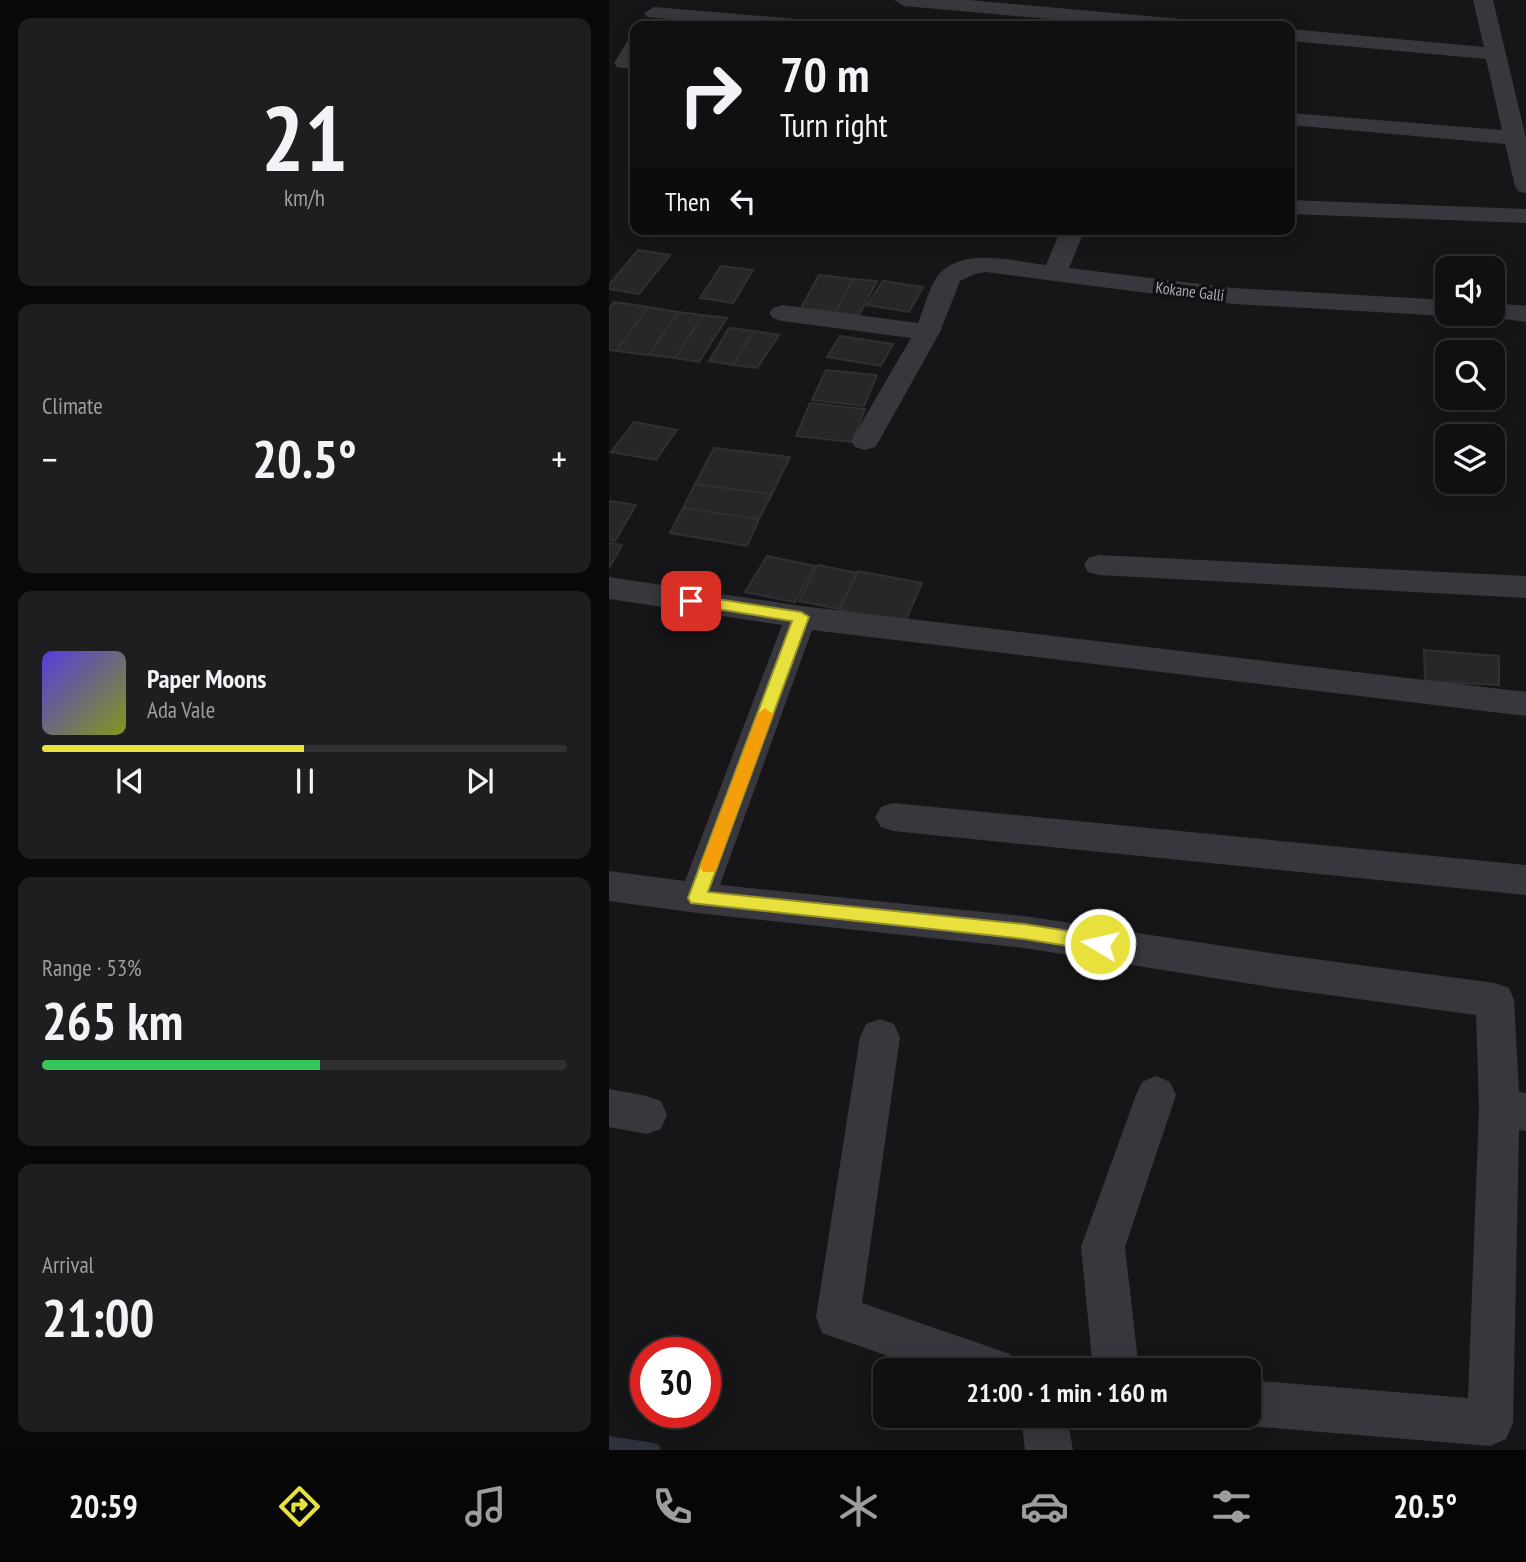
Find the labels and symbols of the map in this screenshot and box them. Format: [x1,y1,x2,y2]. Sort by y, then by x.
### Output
street label: Kokane Galli [1155,277,1225,305]
pin [661,571,721,631]
position arrow [1063,907,1137,981]
speed limit sign: 30 [630,1337,721,1428]

